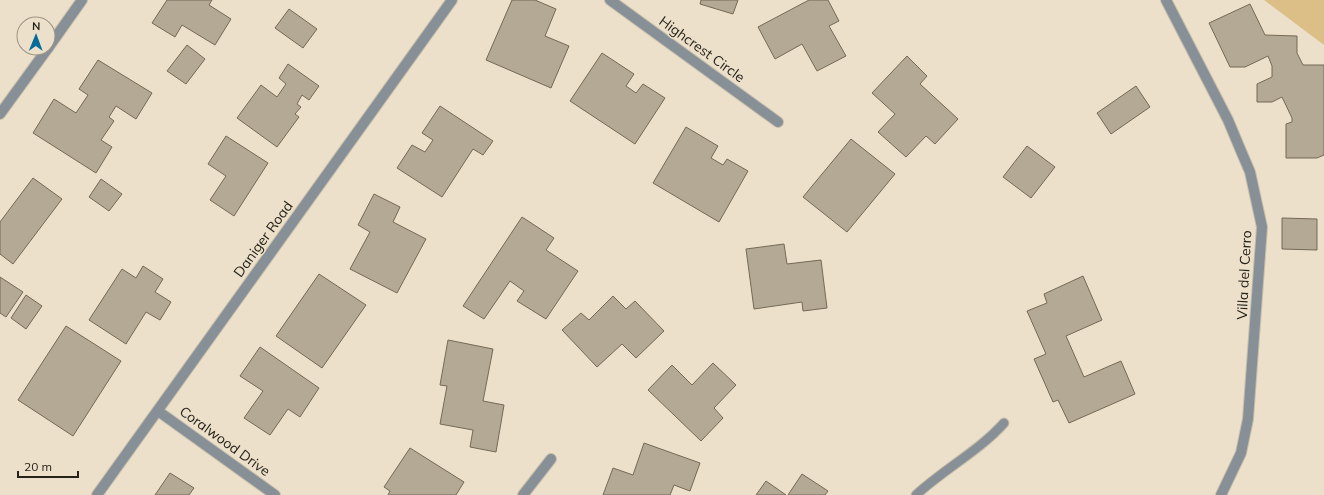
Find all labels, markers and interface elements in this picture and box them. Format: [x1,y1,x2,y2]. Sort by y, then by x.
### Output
street label: Highcrest Circle [656,12,748,86]
north arrow [16,16,56,56]
text: N [32,19,40,33]
street label: Daniger Road [229,198,297,280]
street label: Villa del Cerro [1233,230,1255,320]
street label: Coralwood Drive [176,402,274,480]
scale bar [18,453,78,479]
text: 20 m [24,459,52,474]

